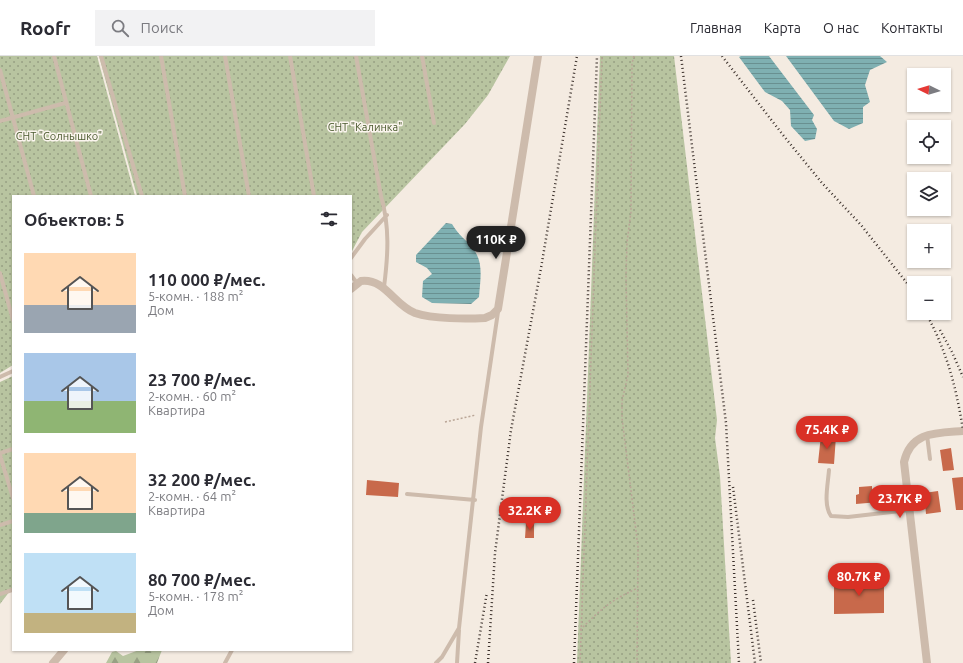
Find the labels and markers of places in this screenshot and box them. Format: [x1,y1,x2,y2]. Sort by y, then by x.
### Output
pin: 110K ₽ [463,226,529,260]
pin: 75.4K ₽ [790,416,864,450]
pin: 23.7K ₽ [863,485,937,519]
pin: 32.2K ₽ [493,497,567,531]
pin: 80.7K ₽ [822,563,896,597]

